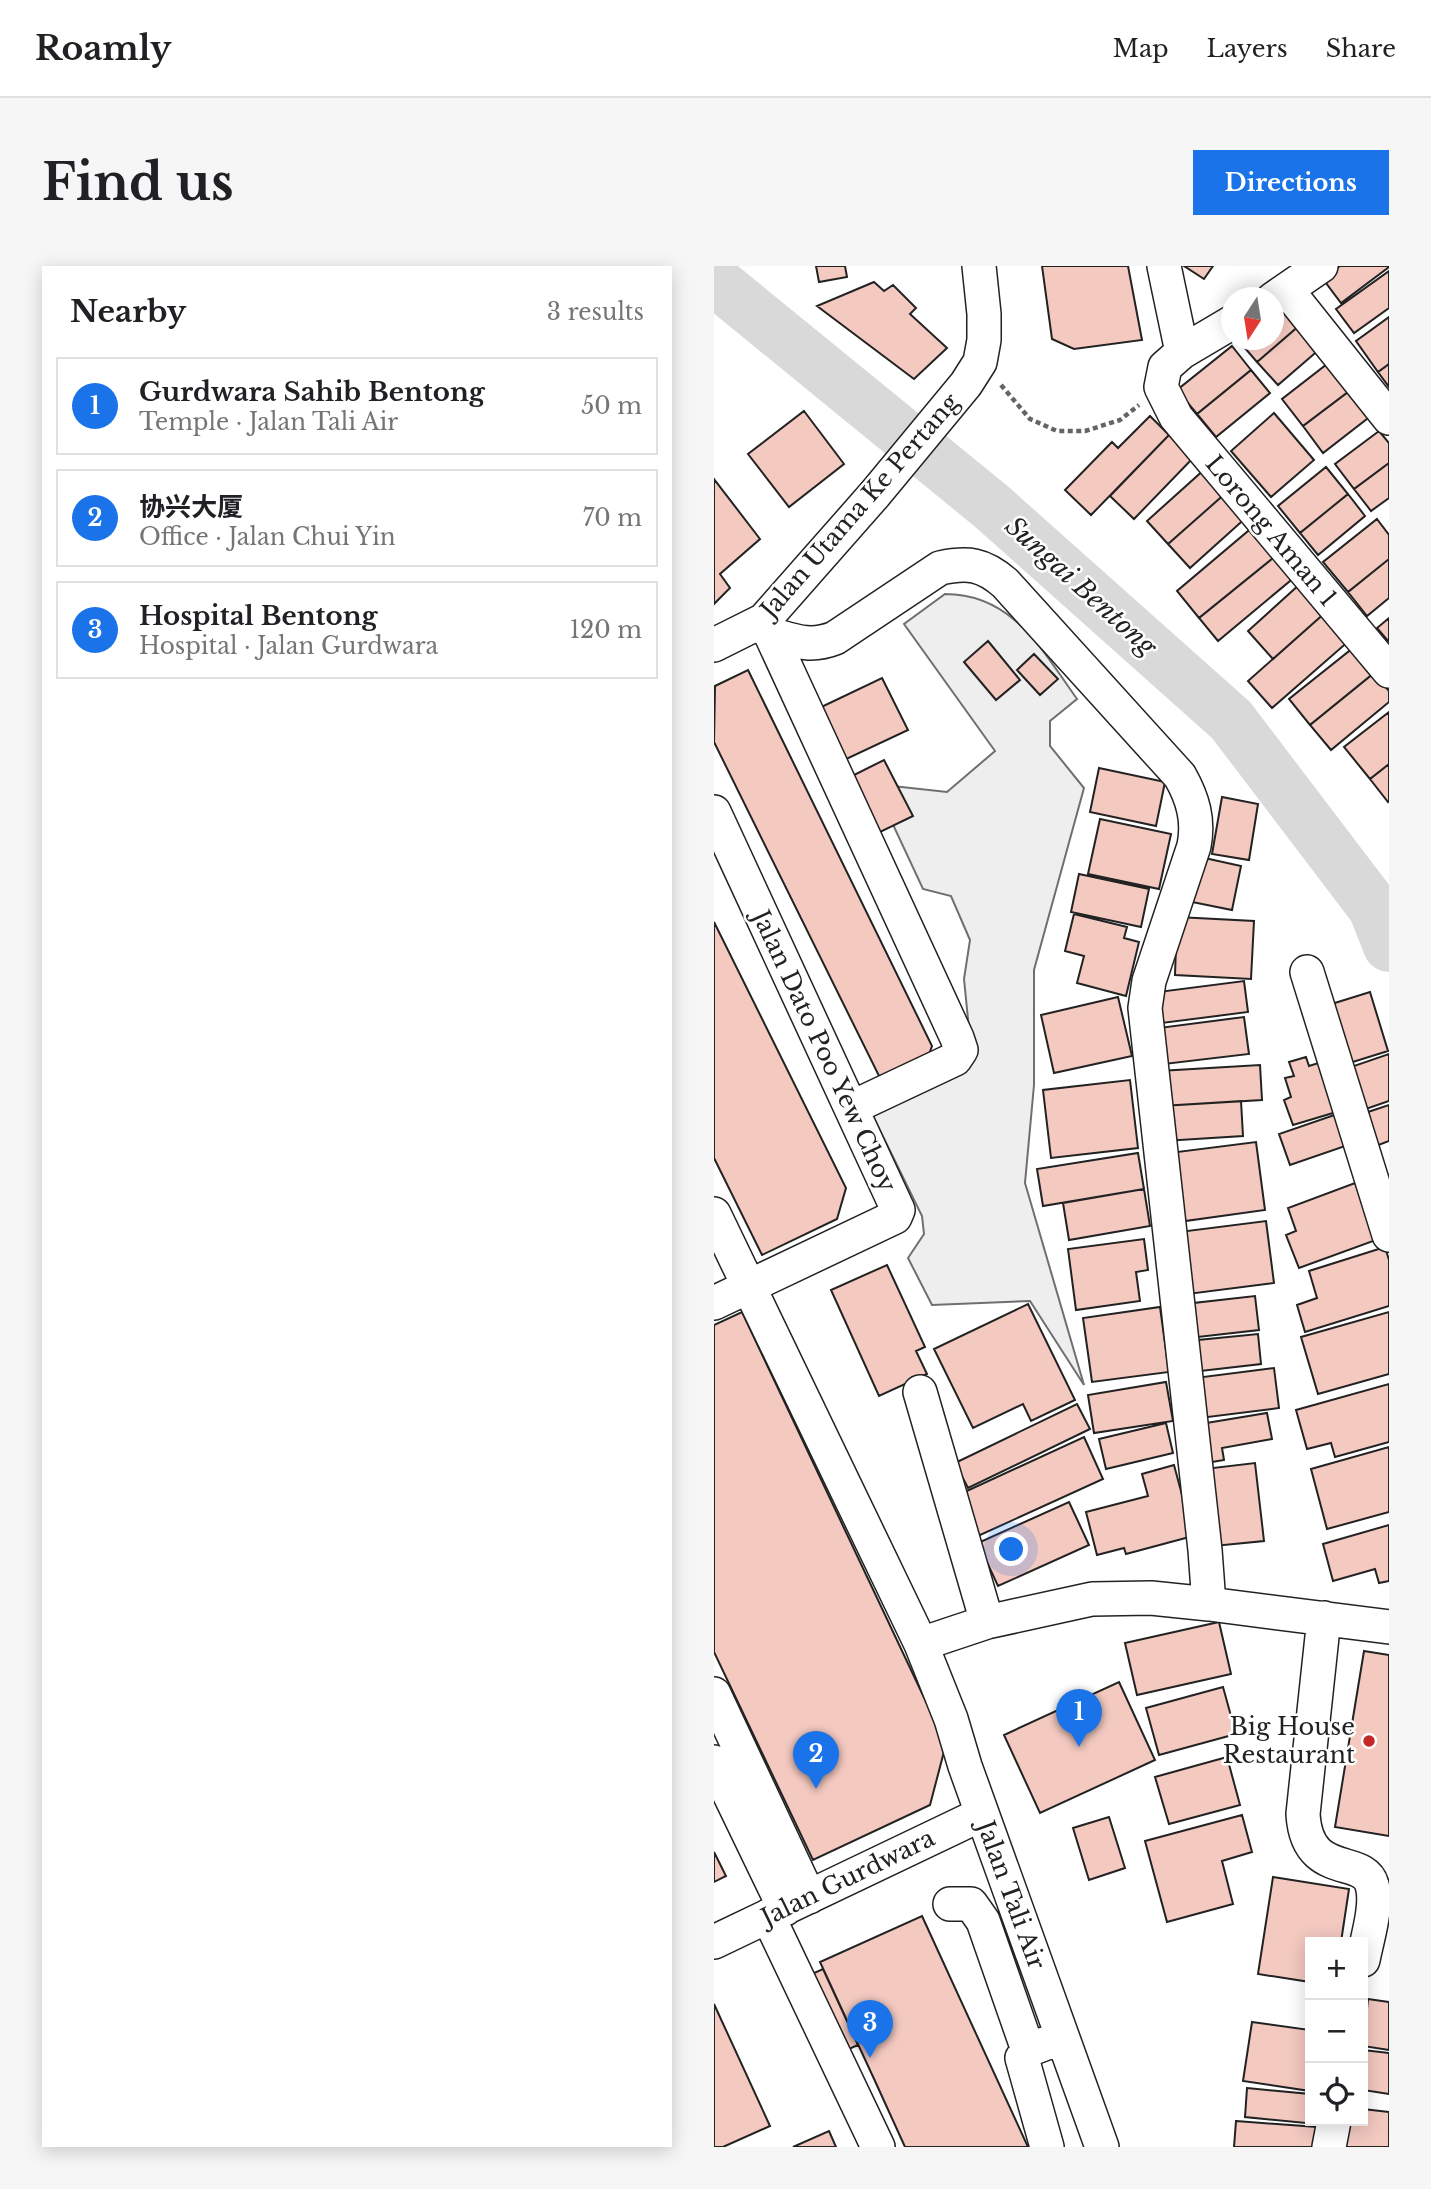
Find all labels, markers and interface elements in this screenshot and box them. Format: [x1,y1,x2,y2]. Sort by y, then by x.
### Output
text: Roamly [35,28,171,69]
text: Map [1113,34,1169,63]
text: Layers [1207,34,1288,63]
text: Share [1326,34,1396,63]
button: Directions [1193,150,1389,215]
text: Find us [42,152,234,213]
north arrow [1221,287,1284,350]
text: Nearby [70,293,186,330]
text: 3 results [547,298,644,326]
text: Gurdwara Sahib Bentong [139,376,485,408]
street label: Jalan Utama Ke Pertang [752,387,965,626]
text: 1 [90,392,100,420]
text: 50 m [581,392,642,420]
text: Temple · Jalan Tali Air [139,408,398,436]
street label: Lorong Aman 1 [1200,449,1343,612]
text: 协兴大厦 [139,491,243,523]
text: 2 [88,504,102,532]
text: 70 m [583,504,642,532]
water label: Sungai Bentong [999,510,1164,663]
text: Office · Jalan Chui Yin [139,523,396,551]
text: Hospital Bentong [139,600,377,632]
text: 3 [88,616,102,644]
text: 120 m [570,616,642,644]
text: Hospital · Jalan Gurdwara [139,632,438,660]
street label: Jalan Dato Poo Yew Choy [745,903,903,1197]
your location [994,1532,1028,1566]
pin: 1 [1056,1689,1102,1747]
place label: Big House Restaurant [1223,1712,1355,1769]
pin: 2 [793,1731,839,1789]
marker: Big House Restaurant [1361,1733,1377,1749]
street label: Jalan Tali Air [970,1814,1052,1974]
street label: Jalan Gurdwara [754,1823,940,1933]
map controls [1305,1937,1368,2126]
button: + [1305,1937,1368,2000]
pin: 3 [847,2000,893,2058]
button: − [1305,2000,1368,2063]
button: locate [1305,2063,1368,2126]

